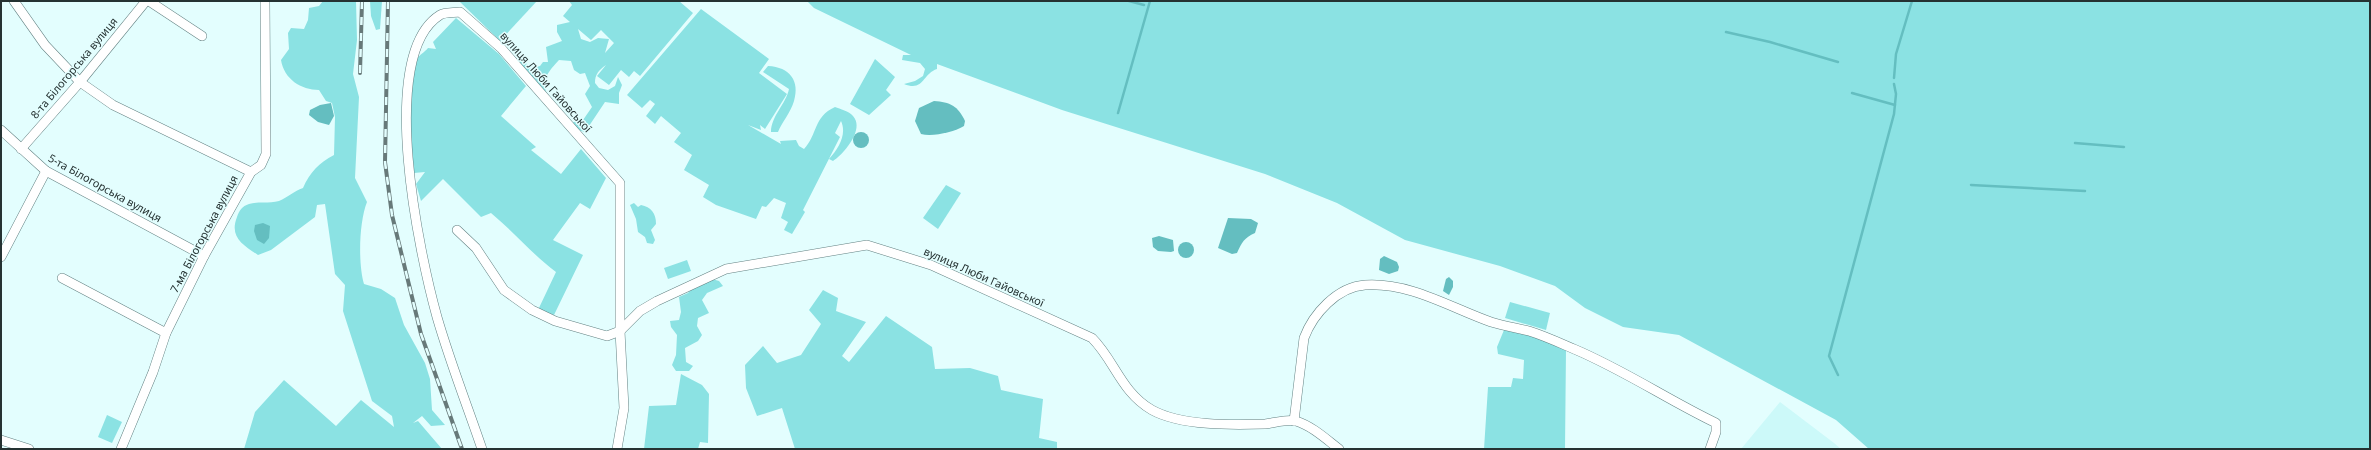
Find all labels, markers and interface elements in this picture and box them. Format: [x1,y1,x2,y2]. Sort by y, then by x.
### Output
street label: 8-та Білогорська вулиця [27,14,120,121]
street label: вулиця Люби Гайовської [497,28,596,135]
street label: 5-та Білогорська вулиця [46,150,165,225]
street label: 7-ма Білогорська вулиця [166,172,241,295]
street label: вулиця Люби Гайовської [922,243,1047,310]

